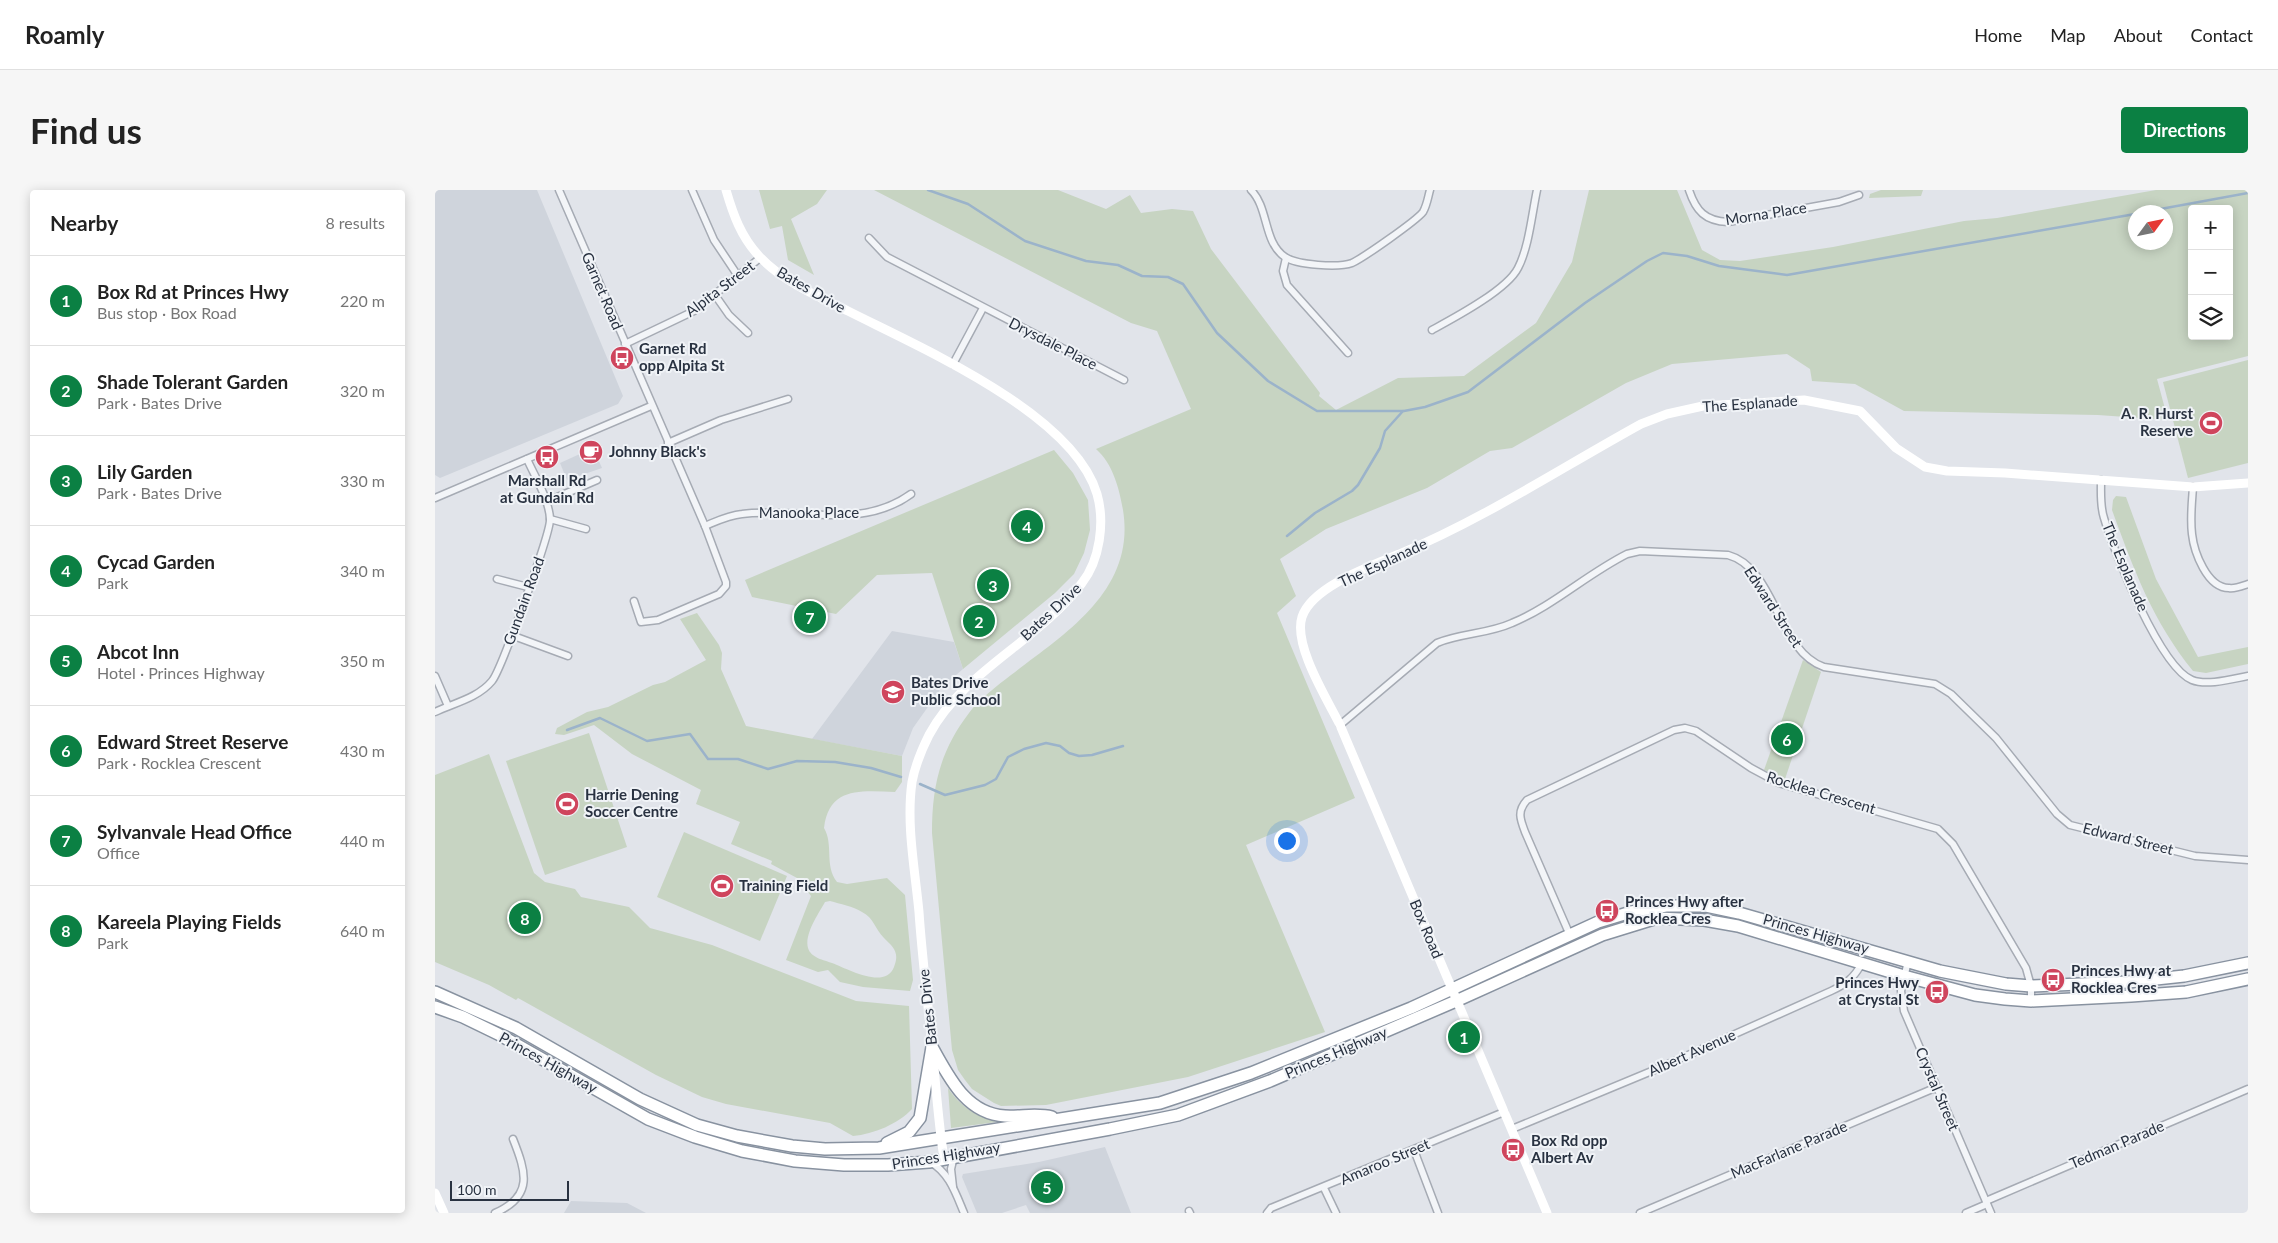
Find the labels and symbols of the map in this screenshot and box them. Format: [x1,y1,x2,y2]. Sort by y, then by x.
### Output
street label: Morna Place [1724,198,1808,228]
north arrow [2128,205,2173,250]
street label: Garnet Road [579,249,627,332]
street label: Alpita Street [681,256,758,320]
street label: Bates Drive [774,262,849,316]
street label: Drysdale Place [1006,313,1101,373]
place label: Garnet Rd opp Alpita St [639,339,725,374]
bus stop icon: Garnet Rd opp Alpita St [609,345,635,371]
street label: The Esplanade [1702,391,1798,415]
place label: A. R. Hurst Reserve [2120,404,2193,439]
sports icon: A. R. Hurst Reserve [2198,410,2224,436]
cafe icon: Johnny Black's [578,439,604,465]
place label: Johnny Black's [609,442,706,460]
bus stop icon: Marshall Rd at Gundain Rd [534,444,560,470]
place label: Marshall Rd at Gundain Rd [500,471,594,506]
street label: Manooka Place [759,503,859,521]
pin: 4 [1011,507,1043,545]
street label: The Esplanade [2099,519,2153,614]
street label: The Esplanade [1336,534,1430,590]
street label: Gundain Road [499,554,547,647]
street label: Edward Street [1741,563,1807,651]
pin: 3 [977,566,1009,604]
street label: Bates Drive [1016,579,1084,644]
pin: 7 [794,598,826,636]
pin: 2 [963,602,995,640]
place label: Bates Drive Public School [911,673,1001,708]
school or university icon: Bates Drive Public School [880,679,906,705]
pin: 6 [1771,720,1803,758]
street label: Rocklea Crescent [1765,767,1879,817]
place label: Harrie Dening Soccer Centre [585,785,679,820]
sports icon: Harrie Dening Soccer Centre [554,791,580,817]
street label: Edward Street [2081,818,2176,858]
your location [1274,828,1300,854]
sports icon: Training Field [709,873,735,899]
place label: Training Field [739,876,828,894]
place label: Princes Hwy after Rocklea Cres [1625,892,1744,927]
street label: Box Road [1406,896,1447,961]
bus stop icon: Princes Hwy after Rocklea Cres [1594,898,1620,924]
pin: 8 [509,899,541,937]
street label: Princes Highway [1761,909,1872,957]
place label: Princes Hwy at Rocklea Cres [2071,961,2172,996]
bus stop icon: Princes Hwy at Rocklea Cres [2040,967,2066,993]
street label: Bates Drive [914,968,940,1046]
place label: Princes Hwy at Crystal St [1835,973,1919,1008]
bus stop icon: Princes Hwy at Crystal St [1924,979,1950,1005]
pin: 1 [1448,1018,1480,1056]
street label: Princes Highway [1282,1022,1390,1082]
street label: Albert Avenue [1645,1025,1738,1079]
street label: Princes Highway [496,1028,601,1097]
street label: Crystal Street [1912,1044,1964,1134]
street label: MacFarlane Parade [1728,1116,1850,1182]
street label: Tedman Parade [2067,1116,2167,1172]
place label: Box Rd opp Albert Av [1530,1131,1608,1166]
street label: Amaroo Street [1337,1134,1433,1188]
bus stop icon: Box Rd opp Albert Av [1500,1137,1526,1163]
street label: Princes Highway [890,1138,1002,1172]
pin: 5 [1031,1168,1063,1206]
scale bar [450,1178,569,1201]

